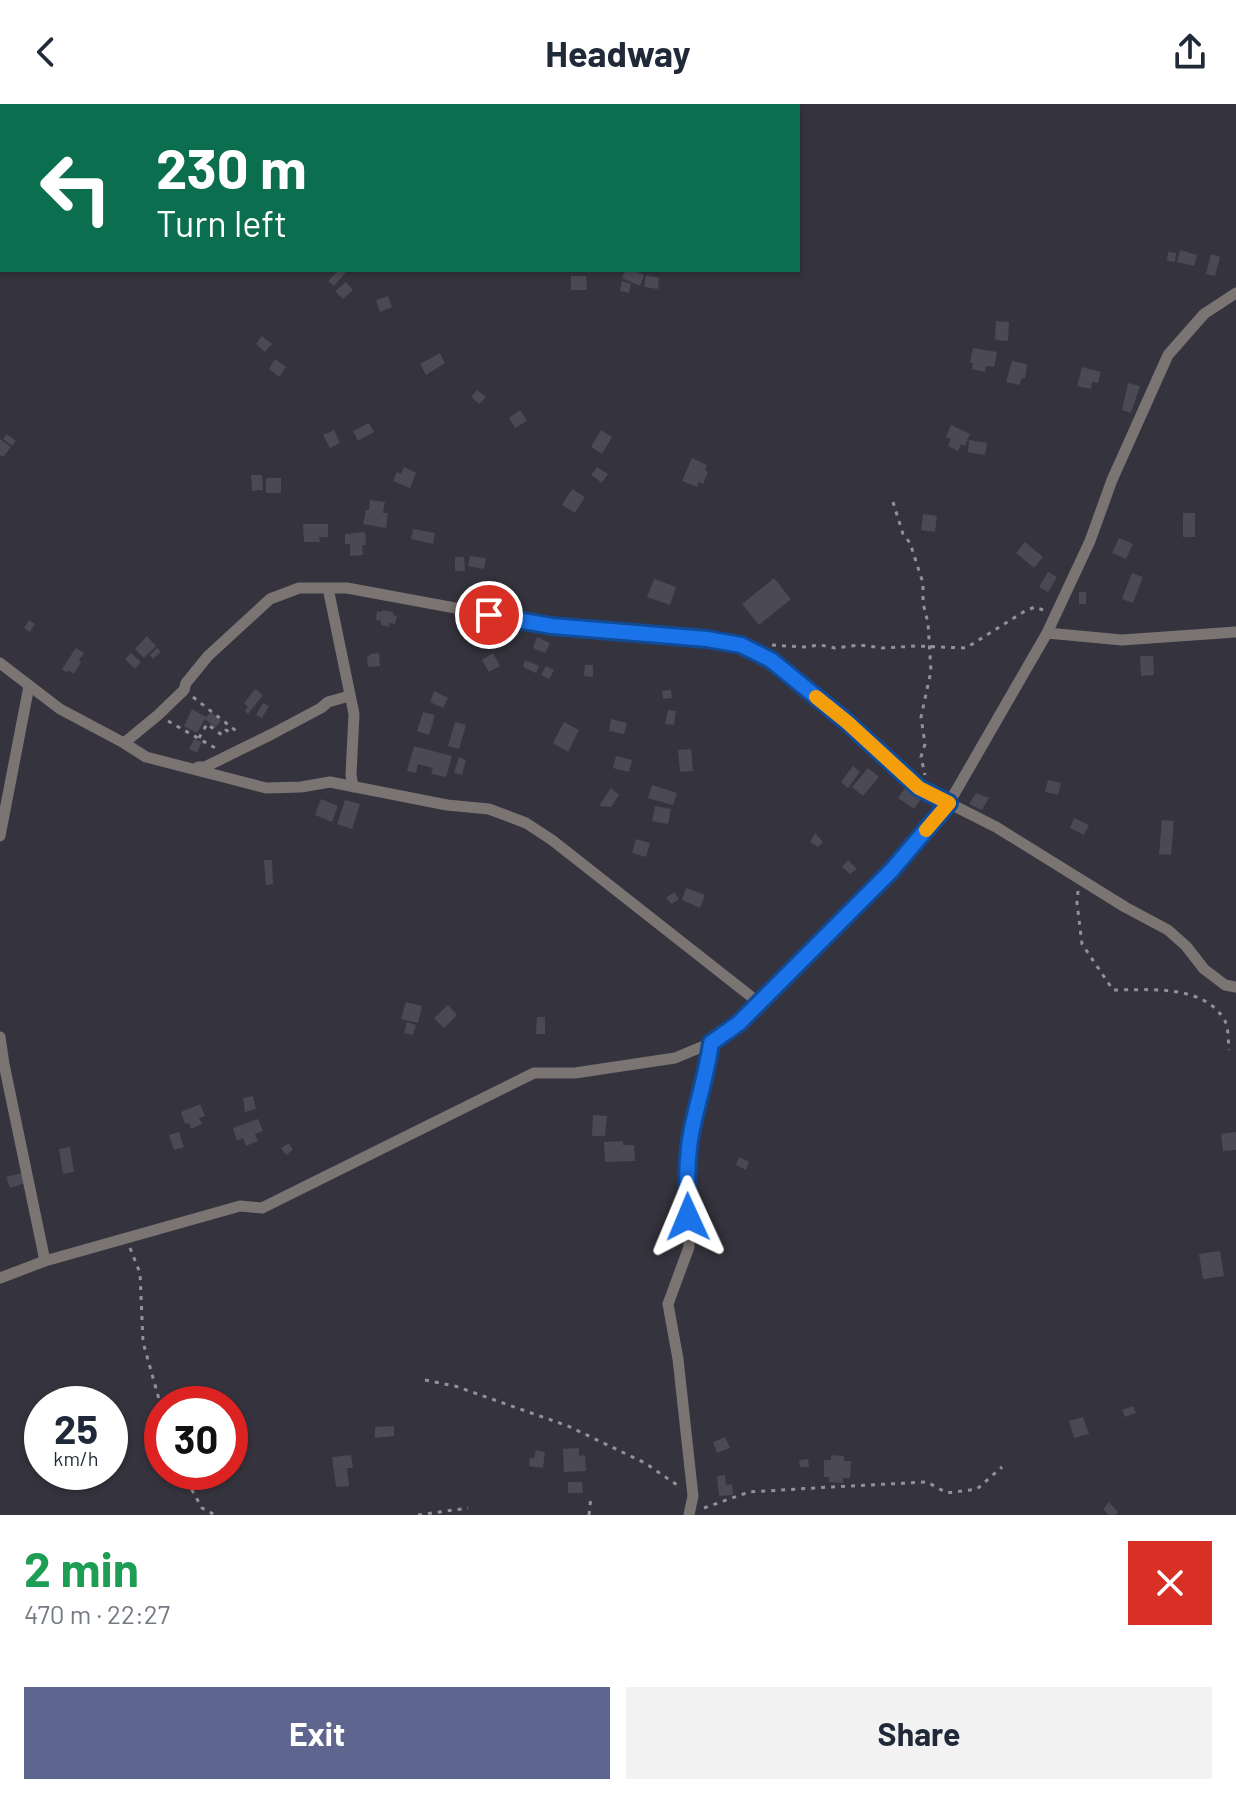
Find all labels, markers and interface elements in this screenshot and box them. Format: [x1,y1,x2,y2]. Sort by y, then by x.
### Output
icon: back [24,30,68,74]
icon: share [1168,30,1212,74]
text: Headway [545,31,691,74]
text: 230 m [156,133,307,200]
icon: left [24,136,128,240]
text: Turn left [156,201,287,244]
pin [455,581,523,649]
icon: arrive [467,593,511,637]
position arrow [646,1175,730,1259]
speed limit sign: 30 [144,1386,248,1490]
text: 25 [54,1404,98,1452]
text: km/h [53,1446,99,1470]
text: 2 min [24,1539,139,1597]
button: close [1128,1541,1212,1625]
text: 470 m · 22:27 [24,1598,170,1629]
button: Exit [24,1687,610,1779]
button: Share [626,1687,1212,1779]

